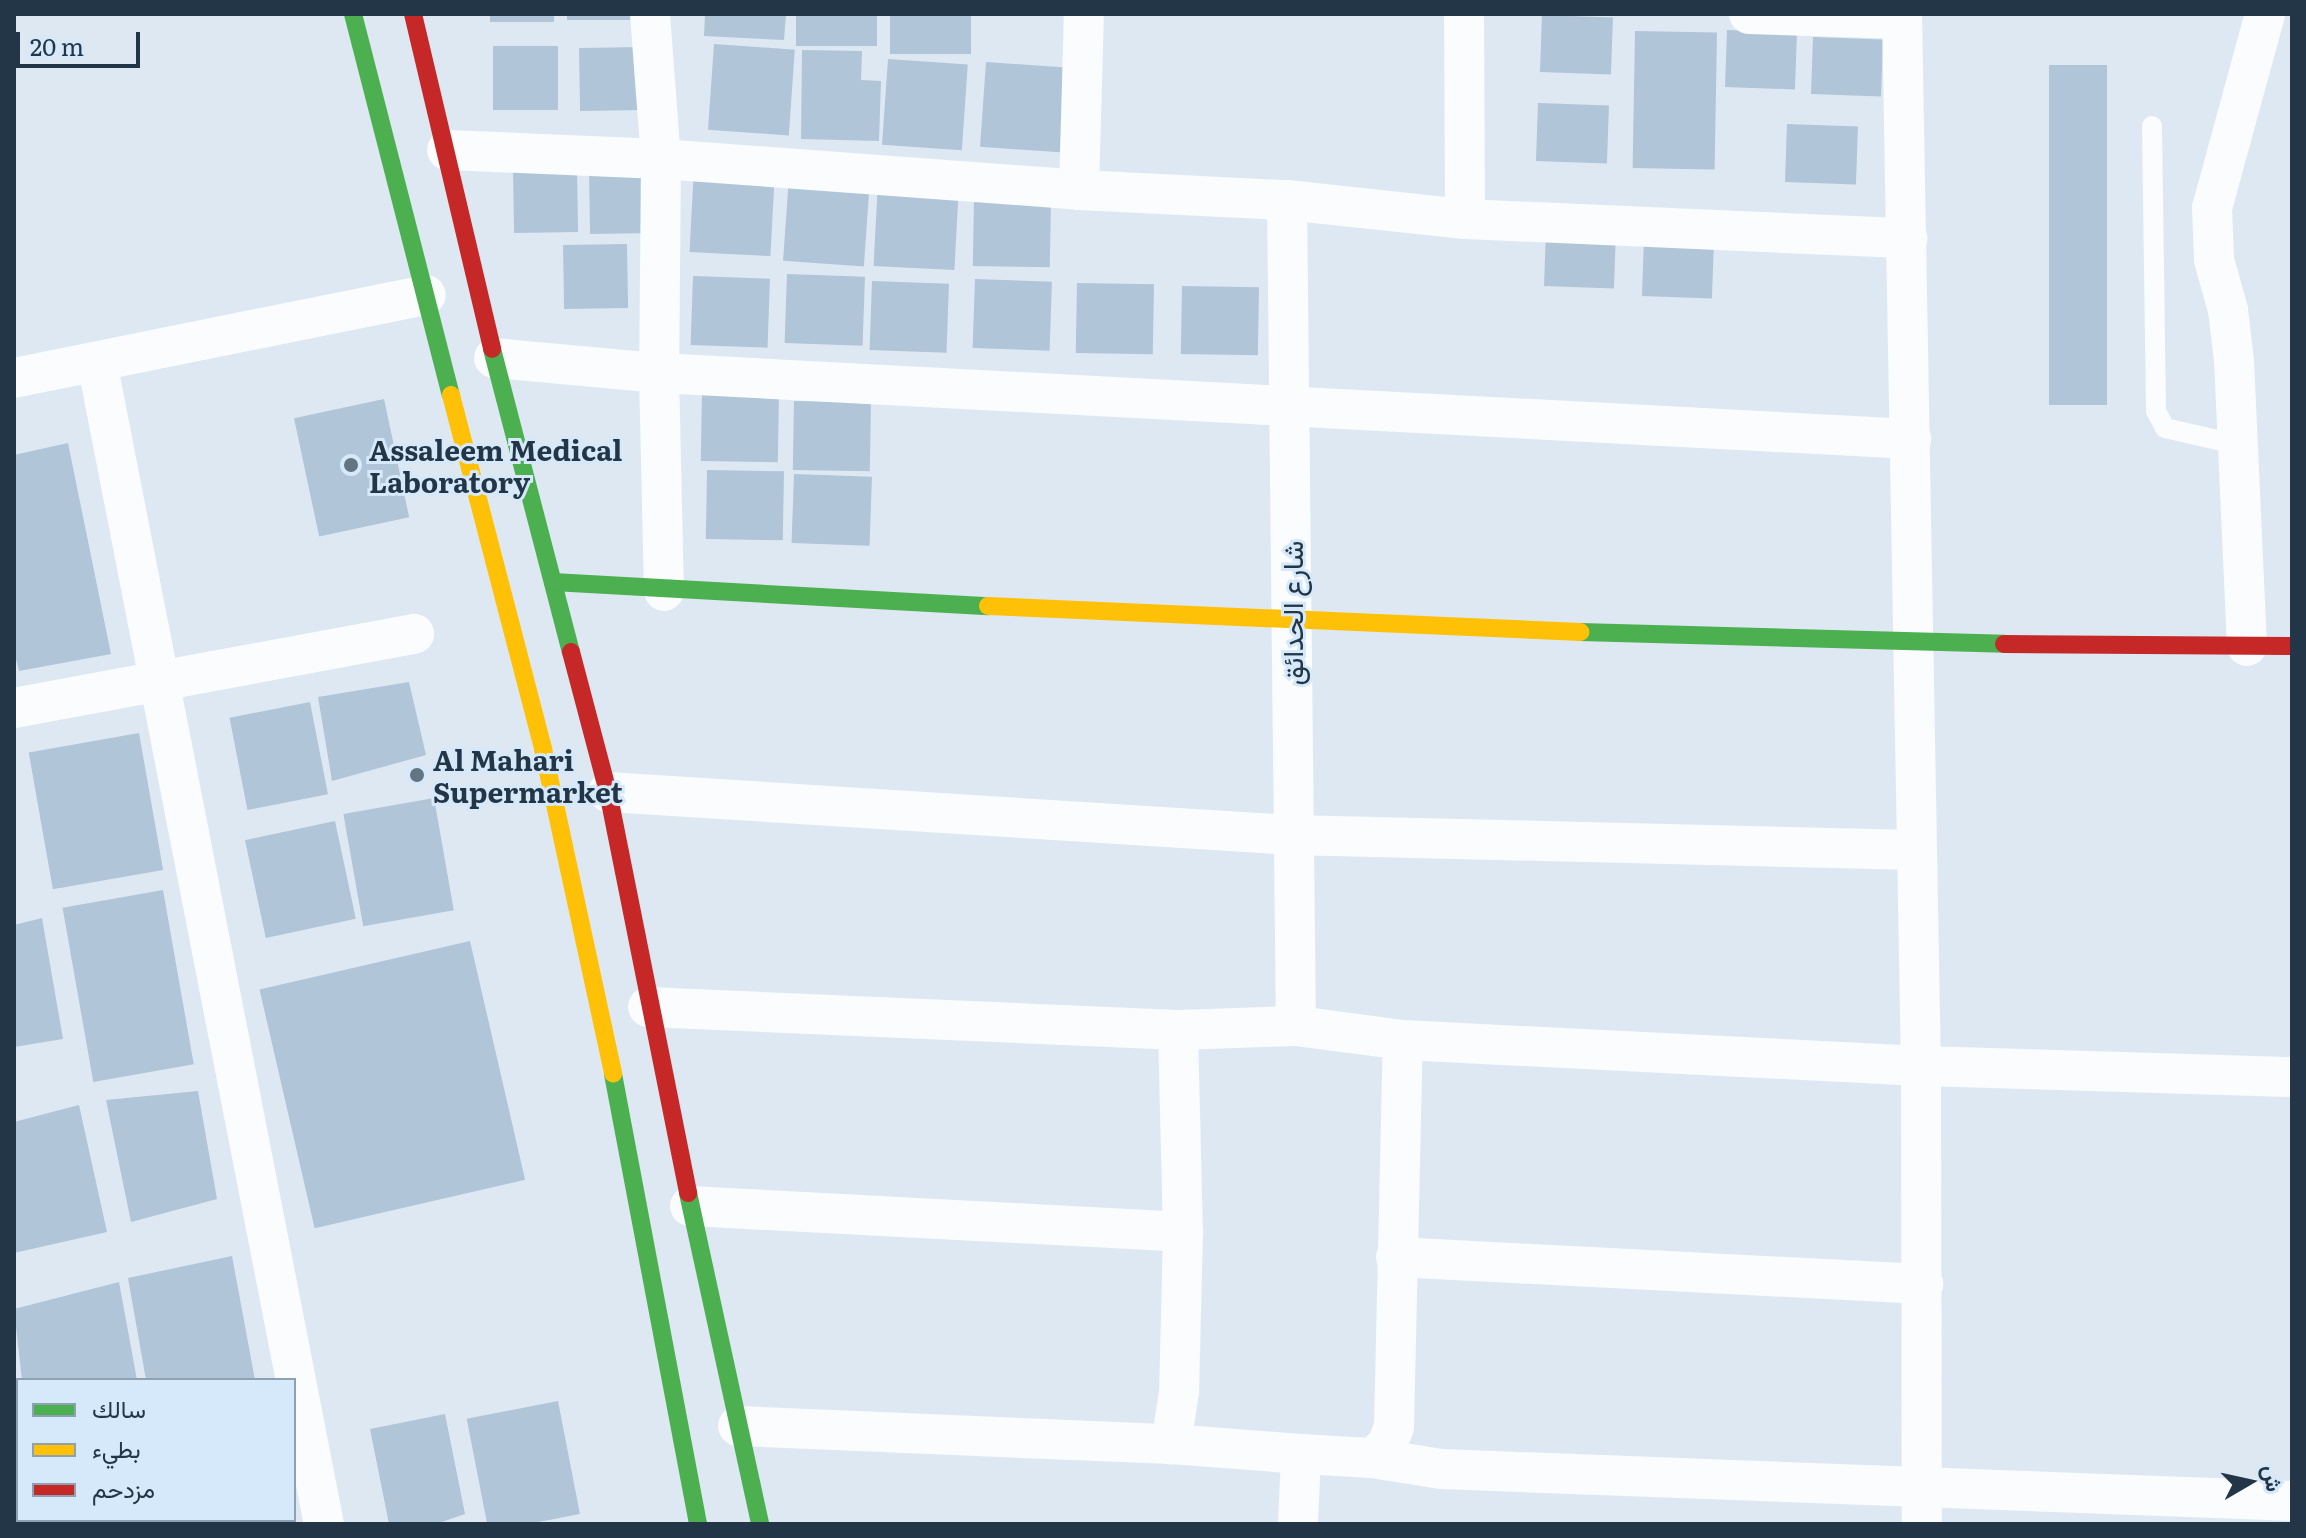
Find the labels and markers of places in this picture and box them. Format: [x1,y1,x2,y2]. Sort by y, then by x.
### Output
place label: Assaleem Medical Laboratory [369,432,622,498]
marker: Assaleem Medical Laboratory [340,454,362,476]
place label: Al Mahari Supermarket [433,742,623,808]
marker: Al Mahari Supermarket [408,766,426,784]

